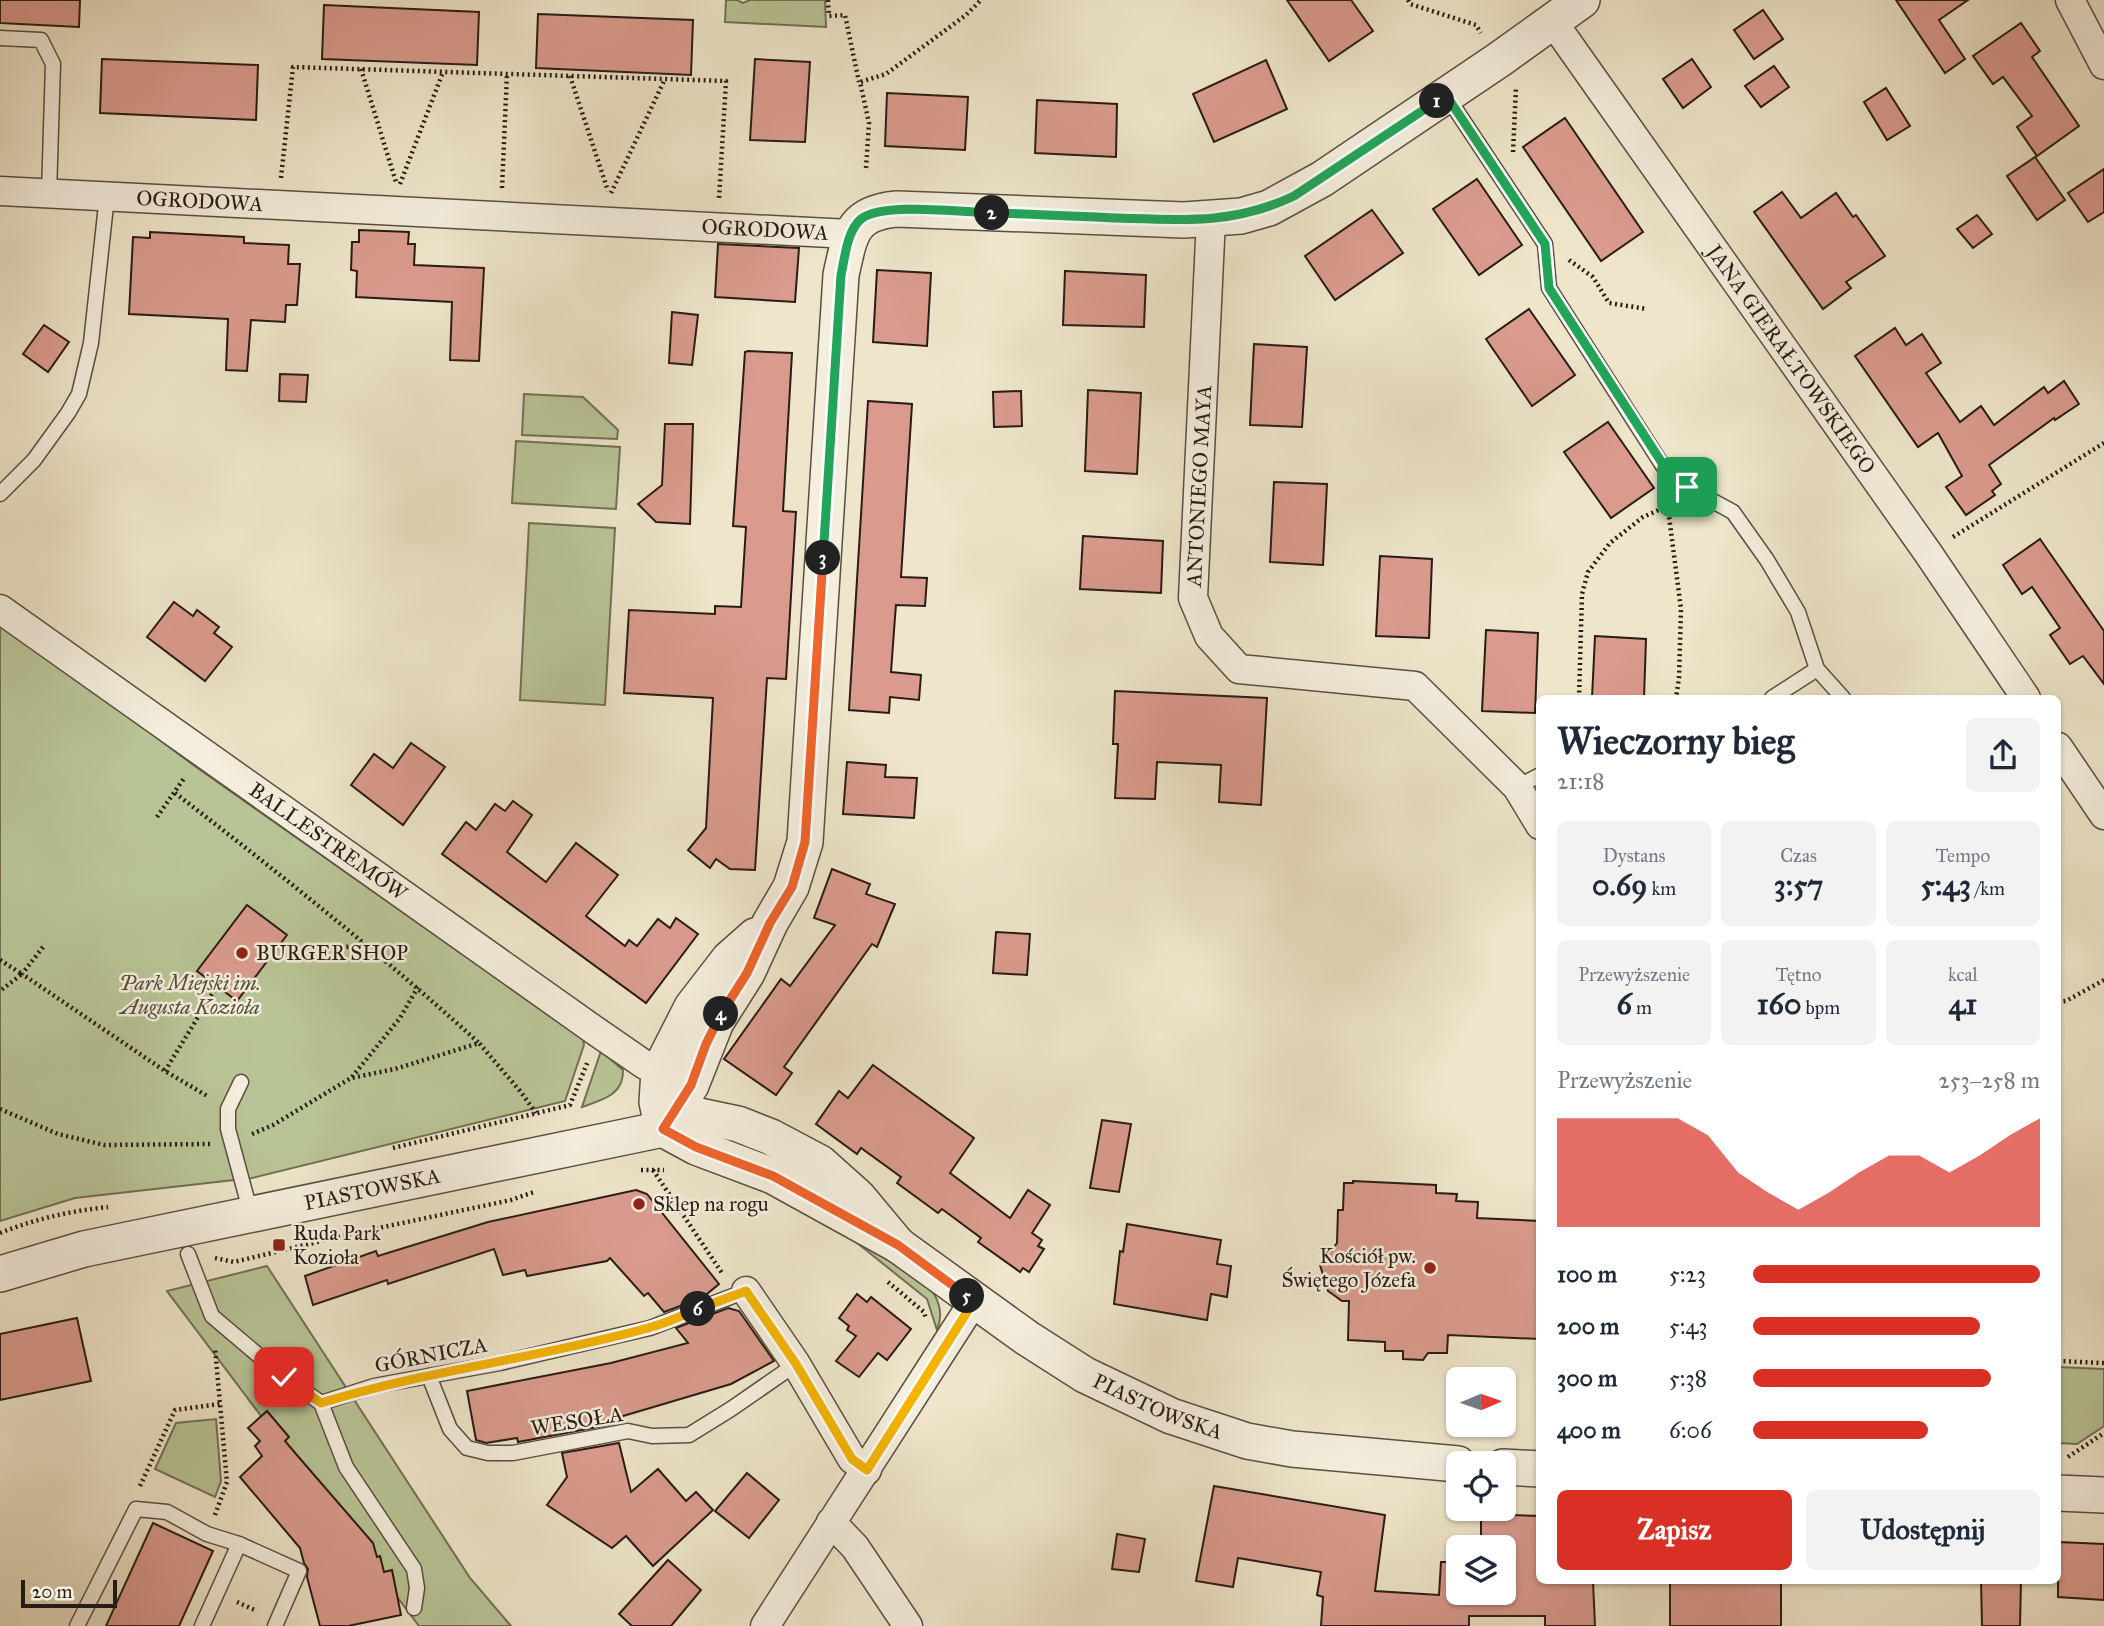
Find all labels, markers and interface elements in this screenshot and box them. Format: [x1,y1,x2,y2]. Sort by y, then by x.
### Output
pin: 1 [1420,84,1454,119]
text: 1 [1433,89,1440,112]
street label: OGRODOWA [136,185,264,217]
pin: 2 [974,196,1010,230]
text: 2 [987,201,996,224]
street label: OGRODOWA [701,214,829,246]
street label: JANA GIERAŁTOWSKIEGO [1700,238,1881,479]
street label: ANTONIEGO MAYA [1181,384,1217,589]
pin [1657,457,1717,517]
icon: arrive [1668,468,1706,506]
pin: 3 [806,540,840,576]
text: 3 [819,546,826,569]
text: Wieczorny bieg [1557,718,1794,764]
button: share [1966,718,2040,792]
text: 21:18 [1557,767,1605,795]
street label: BALLESTREMÓW [244,777,413,907]
text: Dystans [1603,844,1666,867]
text: Czas [1780,844,1817,867]
text: Tempo [1936,844,1990,867]
text: 0.69 [1592,867,1647,903]
text: 3:57 [1774,867,1823,903]
text: 5:43 [1921,867,1971,903]
text: km [1647,877,1676,900]
text: /km [1971,877,2005,900]
place label: BURGER SHOP [256,940,408,966]
marker: BURGER SHOP [234,945,250,961]
text: Przewyższenie [1578,963,1690,986]
text: Tętno [1775,963,1822,986]
text: kcal [1948,963,1978,986]
park label: Park Miejski im. Augusta Kozioła [118,970,261,1020]
text: 6 [1616,986,1632,1022]
text: 160 [1757,986,1801,1022]
text: 41 [1949,986,1977,1022]
pin: 4 [704,996,738,1032]
text: m [1632,996,1652,1019]
text: bpm [1801,996,1840,1019]
text: 4 [715,1002,726,1025]
text: Przewyższenie [1557,1066,1692,1094]
text: 253–258 m [1939,1066,2040,1094]
street label: PIASTOWSKA [302,1162,443,1216]
place label: Sklep na rogu [653,1191,769,1217]
marker: Sklep na rogu [631,1196,647,1212]
place label: Ruda Park Kozioła [293,1220,381,1270]
marker: Ruda Park Kozioła [271,1237,287,1253]
place label: Kościół pw. Świętego Józefa [1281,1243,1416,1293]
marker: Kościół pw. Świętego Józefa [1422,1260,1438,1276]
text: 100 m [1557,1260,1617,1288]
text: 5:23 [1669,1260,1706,1288]
pin: 5 [950,1278,984,1314]
text: 5 [962,1284,971,1307]
pin: 6 [680,1292,716,1326]
text: 6 [693,1297,702,1320]
text: 200 m [1557,1312,1619,1340]
text: 5:43 [1669,1312,1708,1340]
street label: GÓRNICZA [372,1330,489,1379]
pin [254,1347,314,1407]
icon: check [265,1358,303,1396]
text: 300 m [1557,1364,1617,1392]
text: 5:38 [1669,1364,1707,1392]
north arrow [1446,1367,1516,1437]
map controls [1446,1367,1516,1605]
street label: PIASTOWSKA [1089,1368,1226,1445]
street label: WESOŁA [529,1401,625,1441]
text: 400 m [1557,1416,1621,1444]
text: 6:06 [1669,1416,1712,1444]
button: locate [1446,1451,1516,1521]
button: Zapisz [1557,1490,1792,1570]
button: Udostępnij [1806,1490,2040,1570]
button: layers [1446,1535,1516,1605]
scale bar [21,1577,117,1609]
text: 20 m [32,1580,73,1603]

